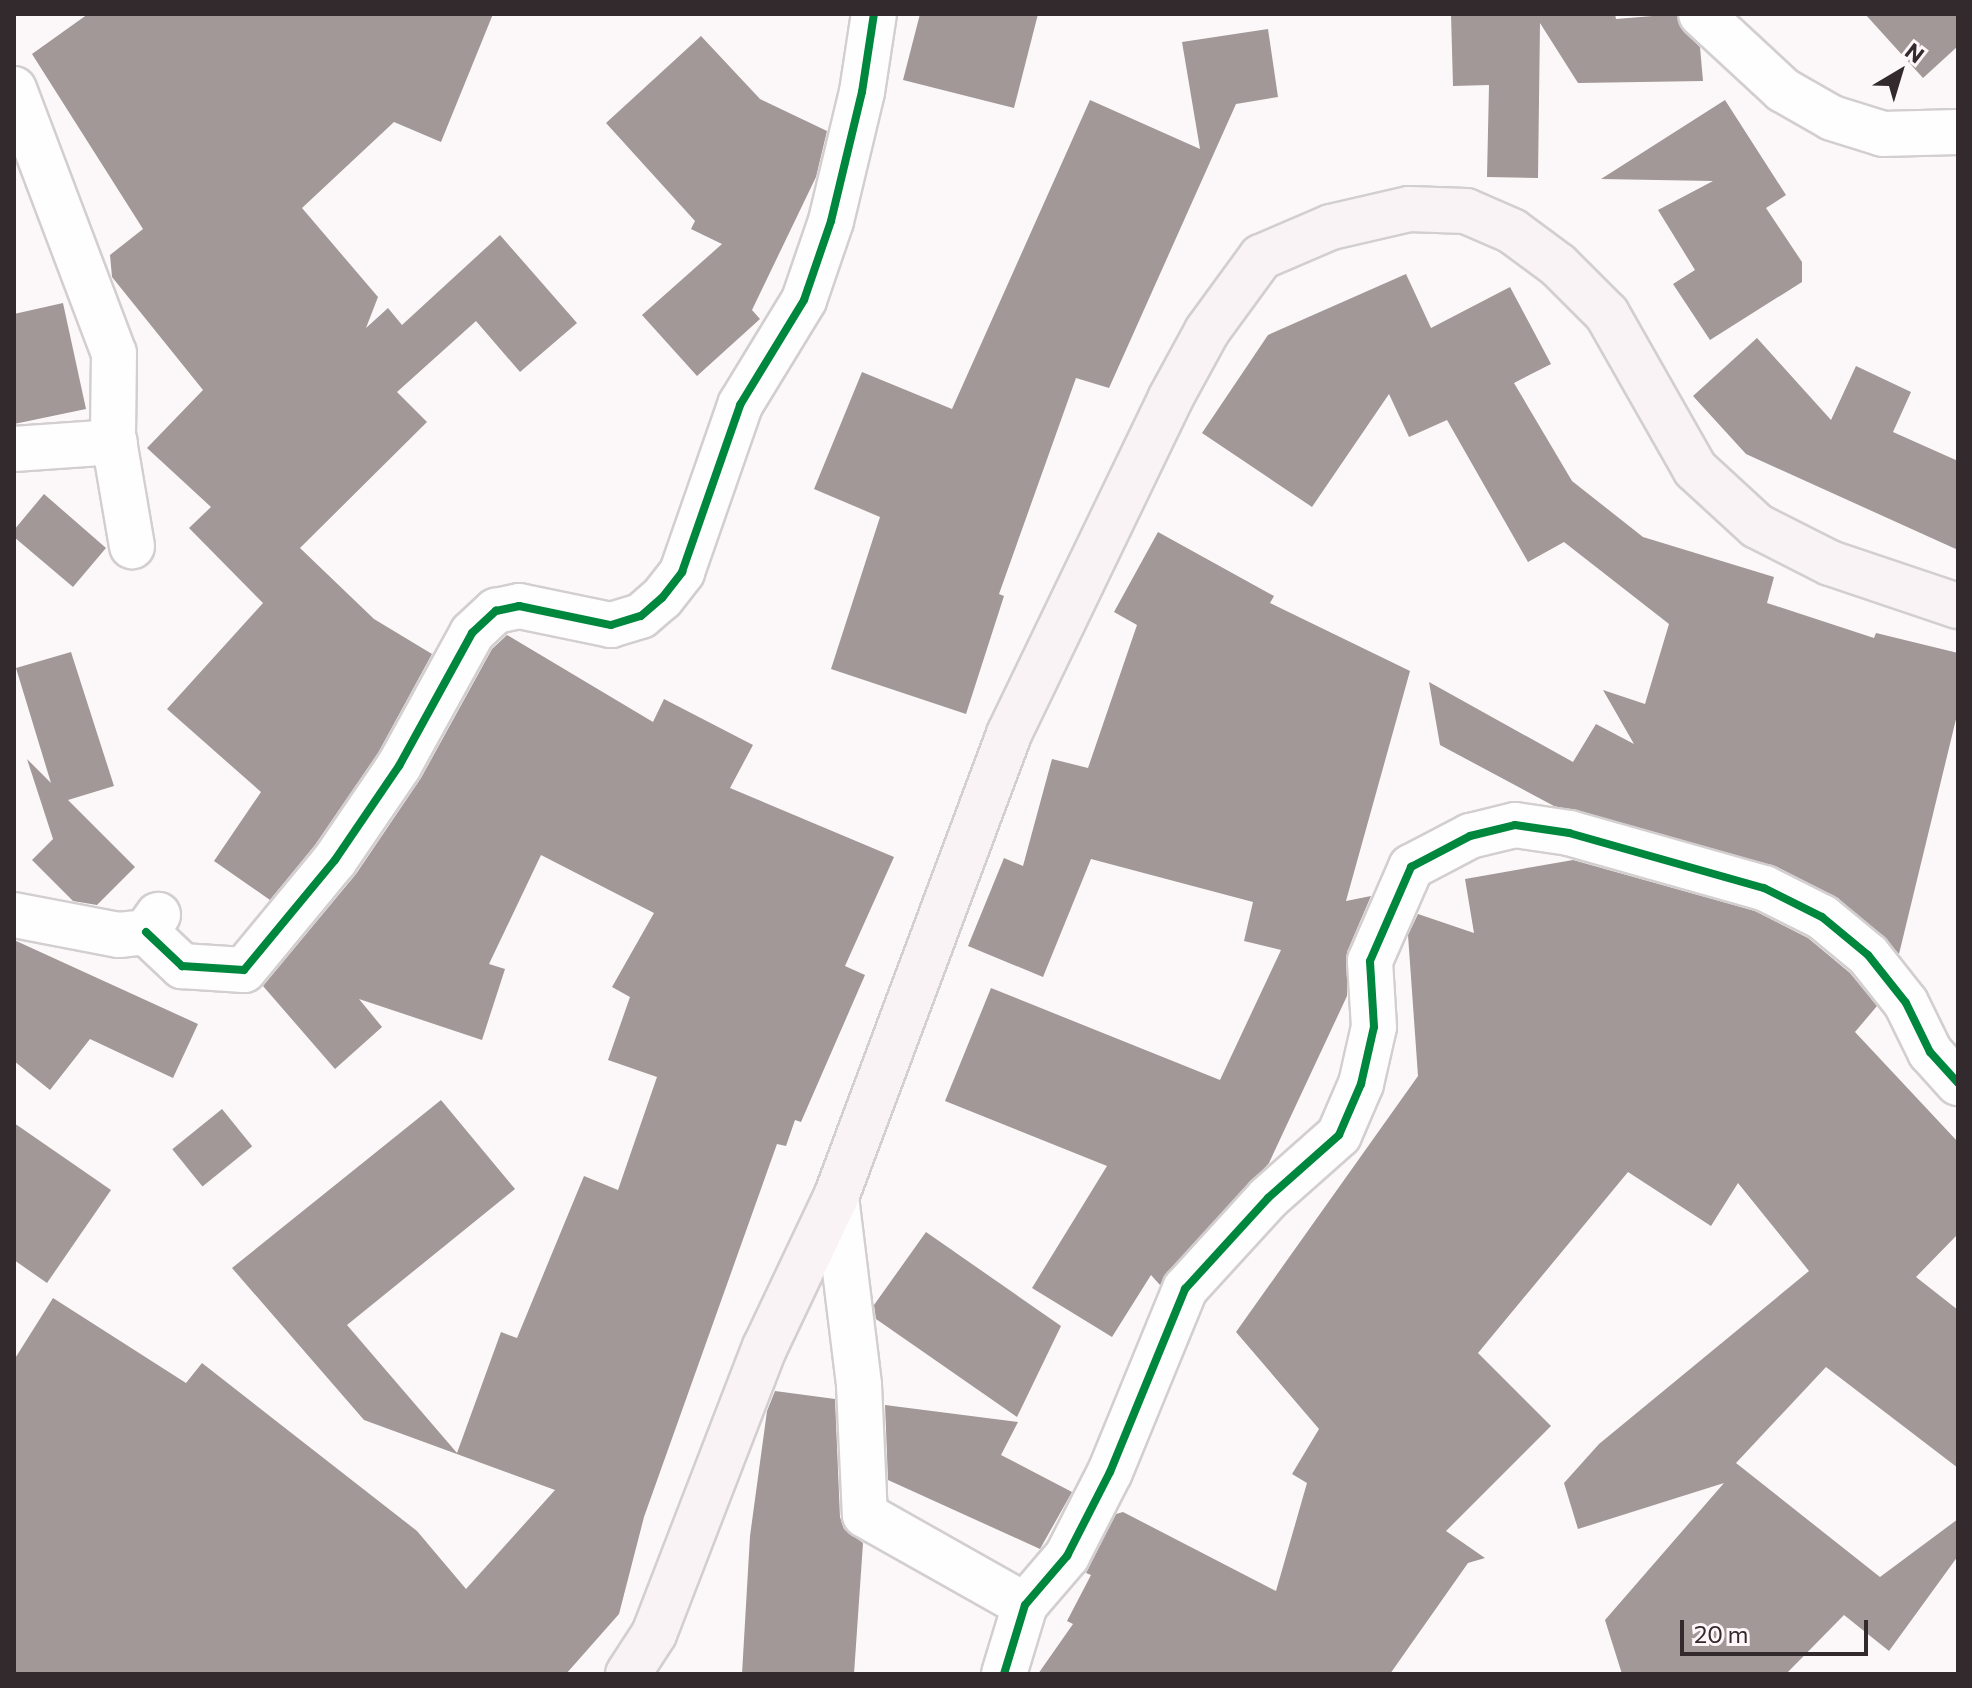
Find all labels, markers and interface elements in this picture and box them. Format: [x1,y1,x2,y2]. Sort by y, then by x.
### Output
north arrow [1860,32,1940,112]
text: N [1900,37,1930,68]
scale bar [1684,1604,1872,1654]
text: 20 m [1694,1619,1748,1648]

